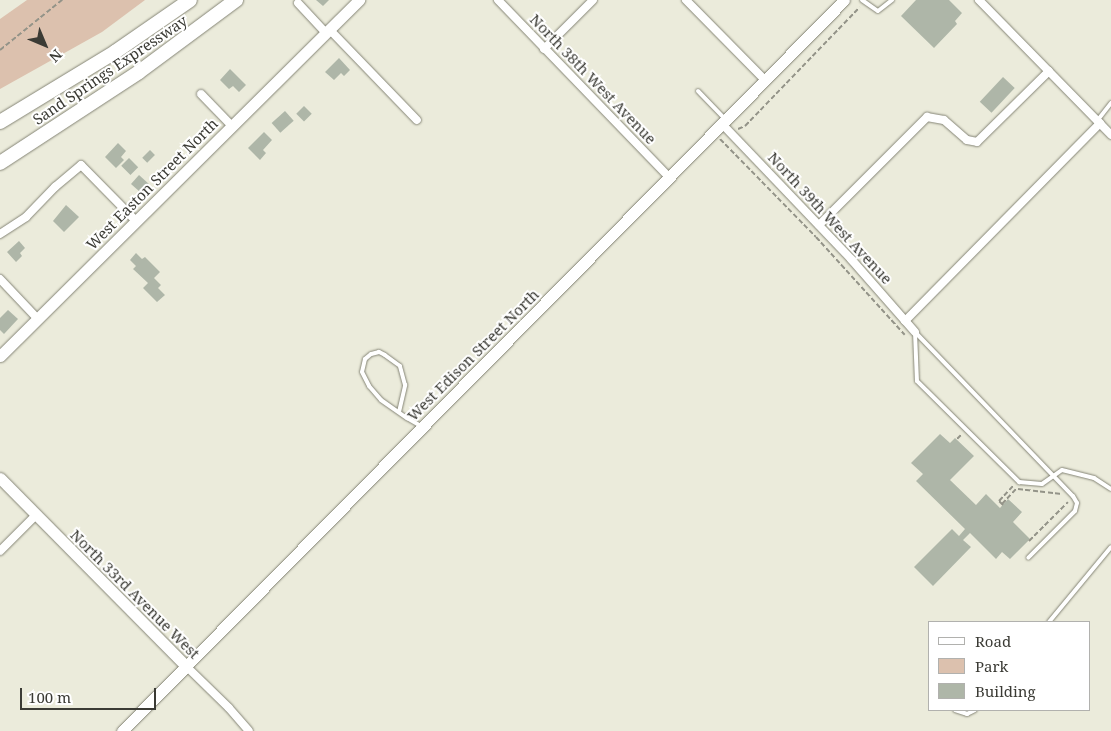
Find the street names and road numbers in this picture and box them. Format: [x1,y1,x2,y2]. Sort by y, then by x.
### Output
street label: North 38th West Avenue [526,10,660,148]
street label: Sand Springs Expressway [29,12,191,128]
street label: West Easton Street North [83,115,221,253]
street label: North 39th West Avenue [764,148,896,288]
street label: West Edison Street North [403,285,543,425]
street label: North 33rd Avenue West [67,526,203,662]

